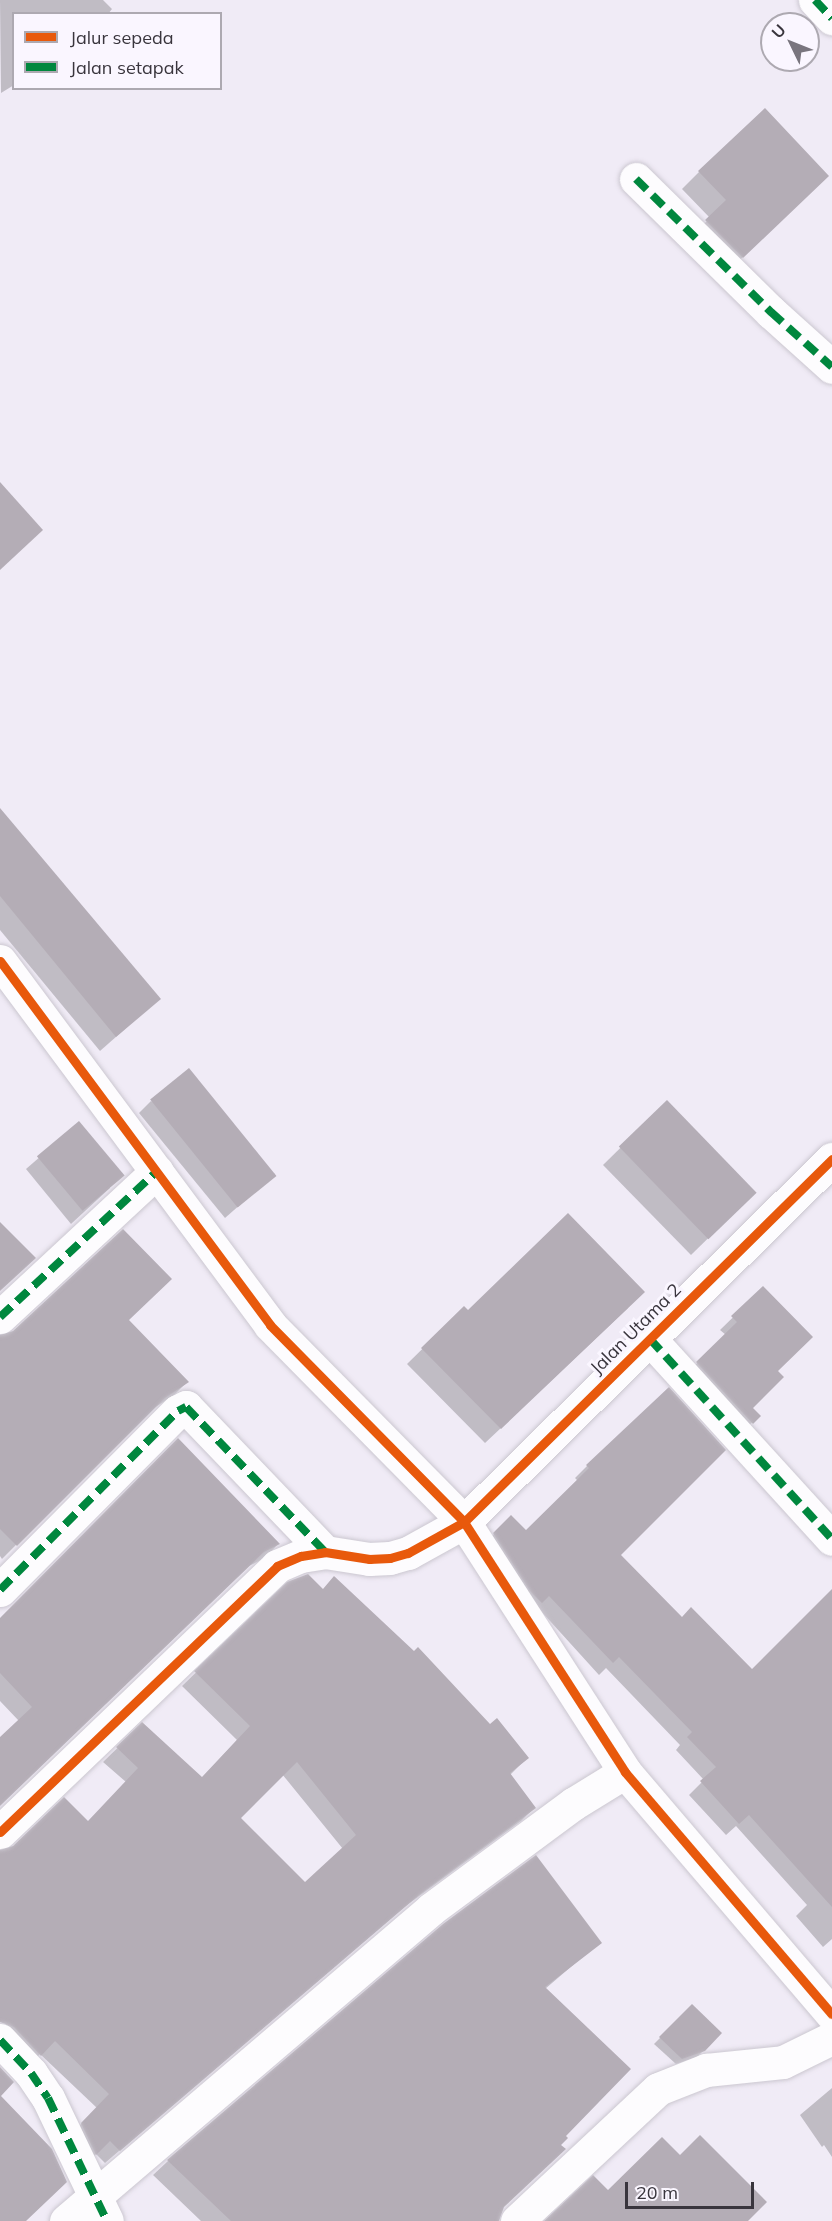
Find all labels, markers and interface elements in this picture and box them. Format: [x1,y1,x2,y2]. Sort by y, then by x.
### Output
legend [12,12,222,90]
north arrow [760,12,820,72]
text: U [767,20,790,42]
text: Jalur sepeda [70,26,174,49]
text: Jalan setapak [70,56,184,79]
street label: Jalan Utama 2 [586,1279,686,1379]
scale bar [628,2170,757,2208]
text: 20 m [636,2181,678,2204]

